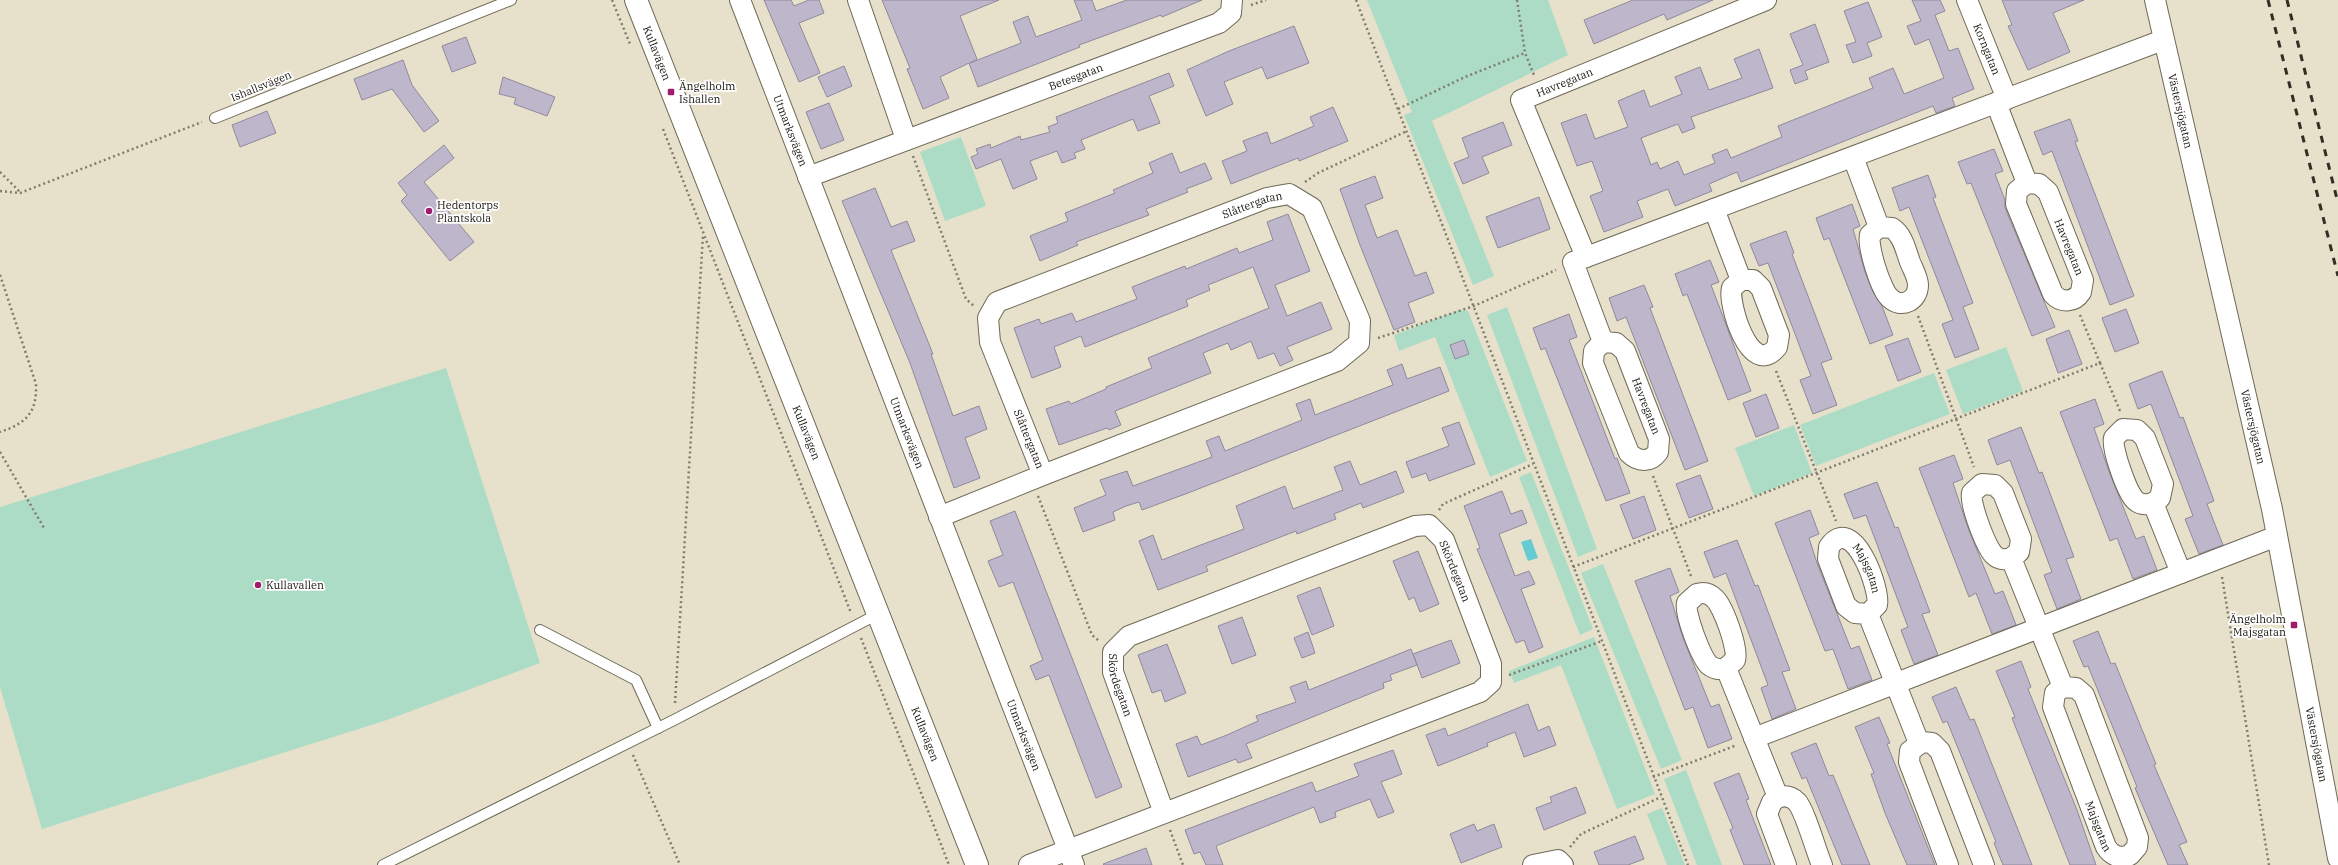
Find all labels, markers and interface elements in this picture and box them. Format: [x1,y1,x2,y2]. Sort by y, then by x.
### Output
street label: Korngatan [1970,21,2004,77]
street label: Kullavägen [640,24,674,82]
street label: Betesgatan [1047,60,1105,93]
street label: Havregatan [1534,64,1595,100]
street label: Ishallsvägen [228,67,294,105]
street label: Västersjögatan [2165,72,2196,150]
place label: Ängelholm Ishallen [679,79,736,106]
marker: Ängelholm Ishallen [666,87,676,97]
street label: Utmarksvägen [770,93,811,168]
street label: Slåttergatan [1220,188,1283,222]
place label: Hedentorps Plantskola [437,198,498,225]
marker: Hedentorps Plantskola [424,206,434,216]
street label: Havregatan [2051,217,2087,277]
street label: Havregatan [1629,375,1664,436]
street label: Västersjögatan [2238,388,2268,466]
street label: Utmarksvägen [887,395,927,471]
street label: Kullavägen [790,403,824,462]
street label: Slåttergatan [1011,407,1047,471]
street label: Skördegatan [1436,538,1474,604]
street label: Majsgatan [1849,541,1883,594]
place label: Kullavallen [266,578,324,592]
marker: Kullavallen [253,580,263,590]
place label: Ängelholm Majsgatan [2229,612,2287,639]
marker: Ängelholm Majsgatan [2289,620,2299,630]
street label: Skördegatan [1106,654,1136,718]
street label: Utmarksvägen [1004,697,1044,773]
street label: Kullavägen [908,705,942,763]
street label: Västersjögatan [2303,706,2331,783]
street label: Majsgatan [2082,799,2114,855]

